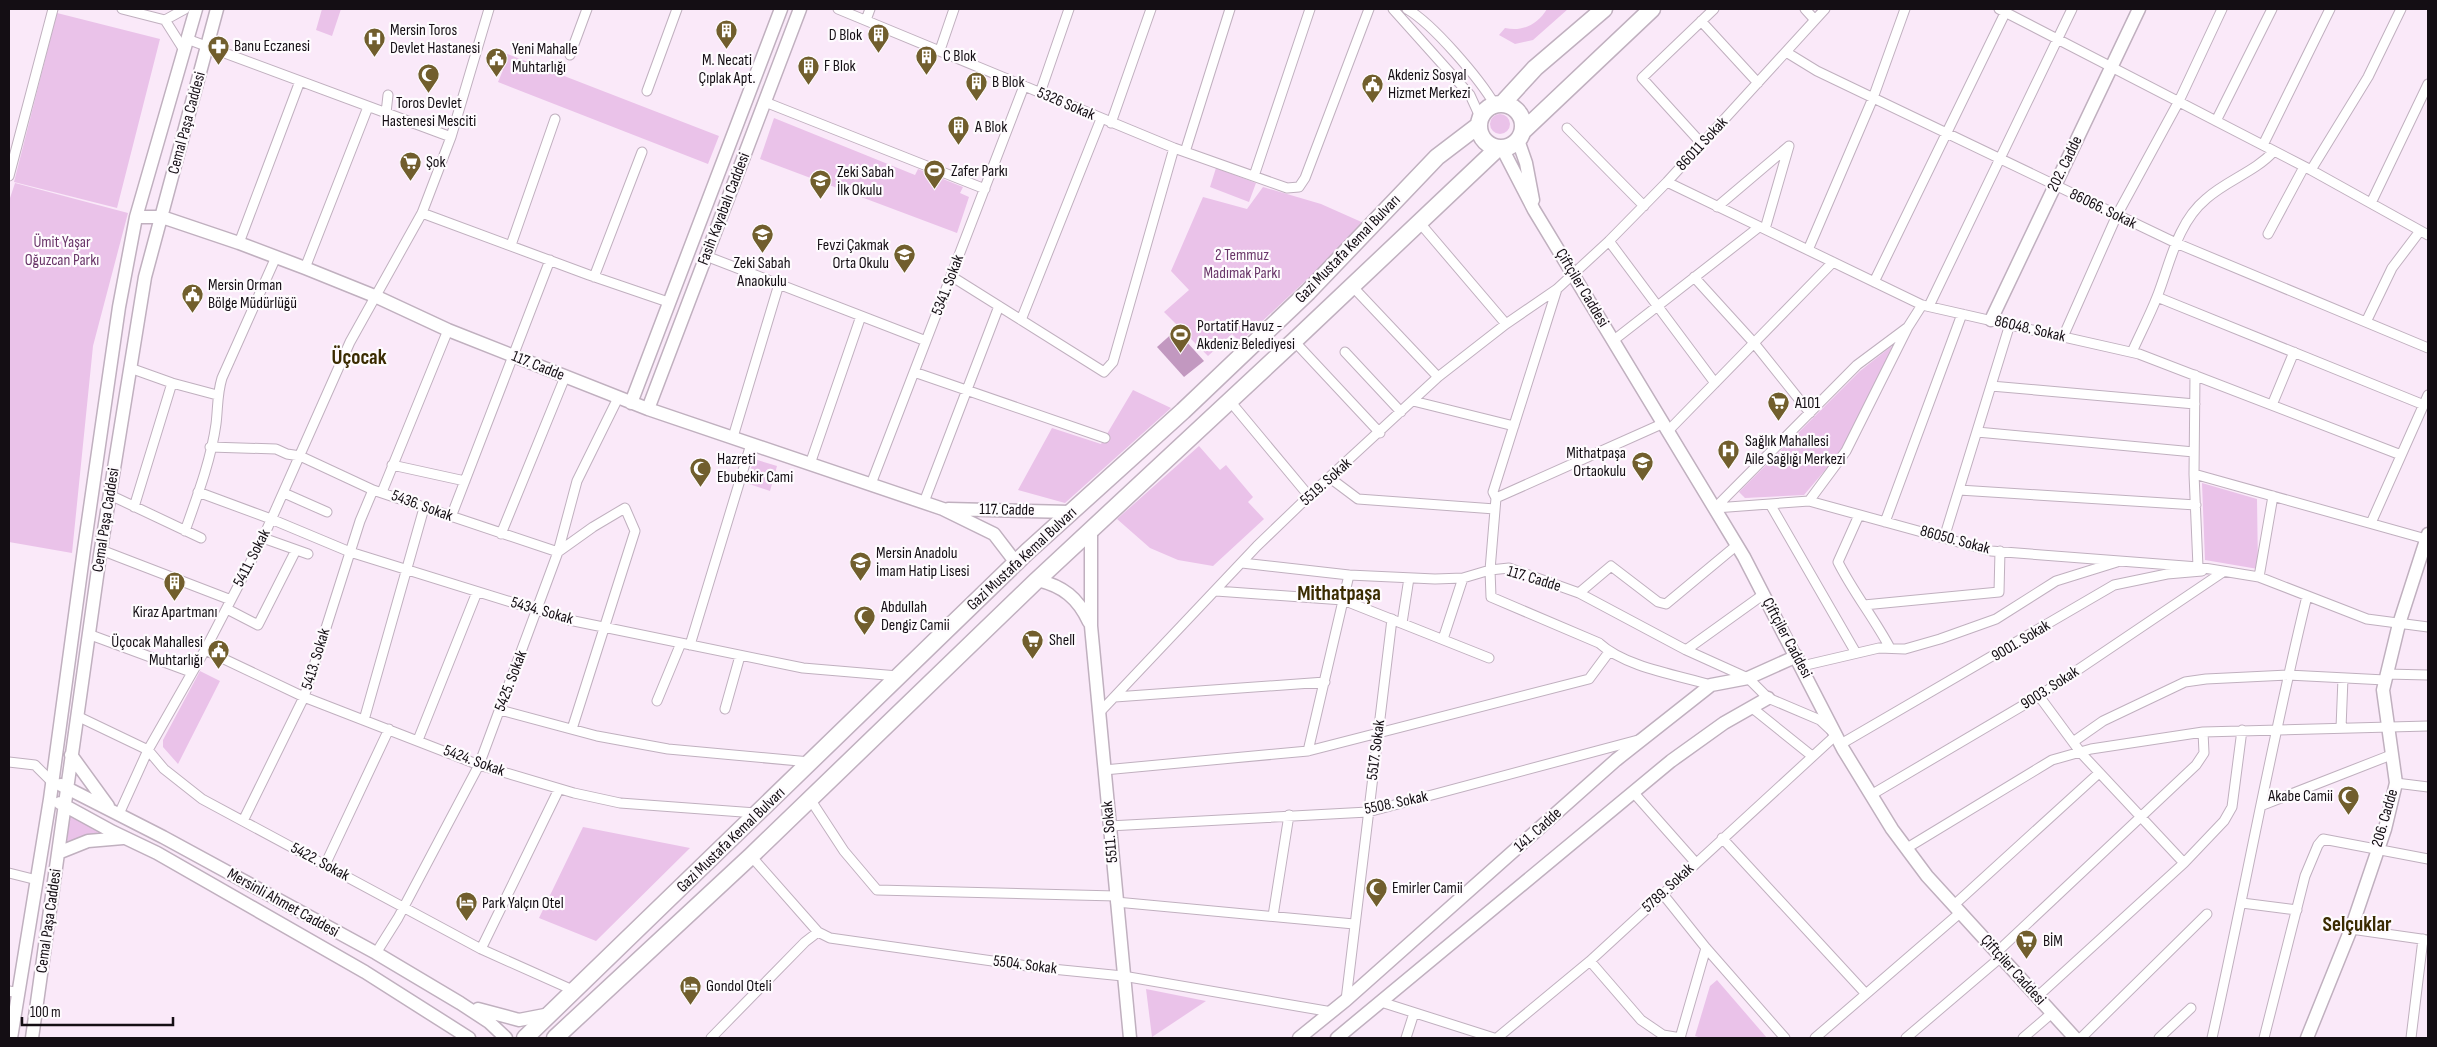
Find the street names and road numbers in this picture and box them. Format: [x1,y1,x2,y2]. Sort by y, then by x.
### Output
street label: Cemal Paşa Caddesi [164,70,210,176]
street label: 5326 Sokak [1034,83,1098,125]
street label: 86011 Sokak [1672,113,1732,175]
street label: 202. Cadde [2043,133,2087,195]
street label: Fasih Kayabalı Caddesi [694,150,754,268]
street label: 86066. Sokak [2066,185,2140,233]
street label: Gazi Mustafa Kemal Bulvarı [1291,191,1405,307]
street label: Çiftçiler Caddesi [1551,245,1613,331]
street label: 5341. Sokak [928,252,968,318]
street label: 86048. Sokak [1993,312,2067,346]
street label: 117. Cadde [509,347,567,385]
street label: 5519. Sokak [1296,454,1356,510]
street label: Cemal Paşa Caddesi [88,467,124,573]
street label: 5436. Sokak [389,486,455,526]
street label: 117. Cadde [979,500,1035,520]
street label: Gazi Mustafa Kemal Bulvarı [963,503,1081,615]
street label: 86050. Sokak [1918,522,1992,558]
street label: 5411. Sokak [229,526,275,590]
street label: 117. Cadde [1505,562,1563,596]
street label: 5434. Sokak [509,593,575,629]
street label: Çiftçiler Caddesi [1758,595,1816,681]
street label: 9001. Sokak [1988,616,2054,666]
street label: 5413. Sokak [298,626,334,692]
street label: 5425. Sokak [491,648,531,714]
street label: 9003. Sokak [2017,662,2083,714]
street label: 5517. Sokak [1363,719,1389,781]
street label: 5424. Sokak [441,741,507,781]
street label: Gazi Mustafa Kemal Bulvarı [673,783,789,897]
street label: 5508. Sokak [1363,787,1429,819]
street label: 206. Cadde [2368,787,2402,849]
street label: 5511. Sokak [1098,800,1122,864]
street label: 141. Cadde [1510,804,1566,856]
street label: 5422. Sokak [287,839,353,885]
street label: 5789. Sokak [1638,859,1698,917]
street label: Mersinli Ahmet Caddesi [224,864,342,942]
street label: Cemal Paşa Caddesi [32,868,66,974]
street label: Çiftçiler Caddesi [1976,931,2050,1009]
street label: 5504. Sokak [992,952,1058,978]

